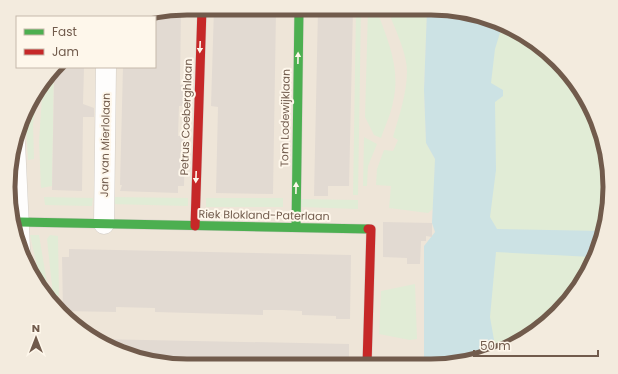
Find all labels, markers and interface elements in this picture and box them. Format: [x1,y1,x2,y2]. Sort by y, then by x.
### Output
legend [16,16,156,68]
text: Fast [52,23,77,40]
one-way arrow [197,41,204,53]
text: Jam [52,43,79,60]
one-way arrow [295,51,301,64]
street label: Petrus Coeberghlaan [176,58,196,176]
street label: Tom Lodewijklaan [276,69,294,167]
street label: Jan van Mierlolaan [96,93,114,197]
one-way arrow [193,171,200,183]
one-way arrow [293,181,299,194]
street label: Riek Blokland-Paterlaan [198,206,330,224]
north arrow [16,318,56,358]
text: N [32,320,40,336]
scale bar [474,332,598,358]
text: 50 m [480,337,511,354]

